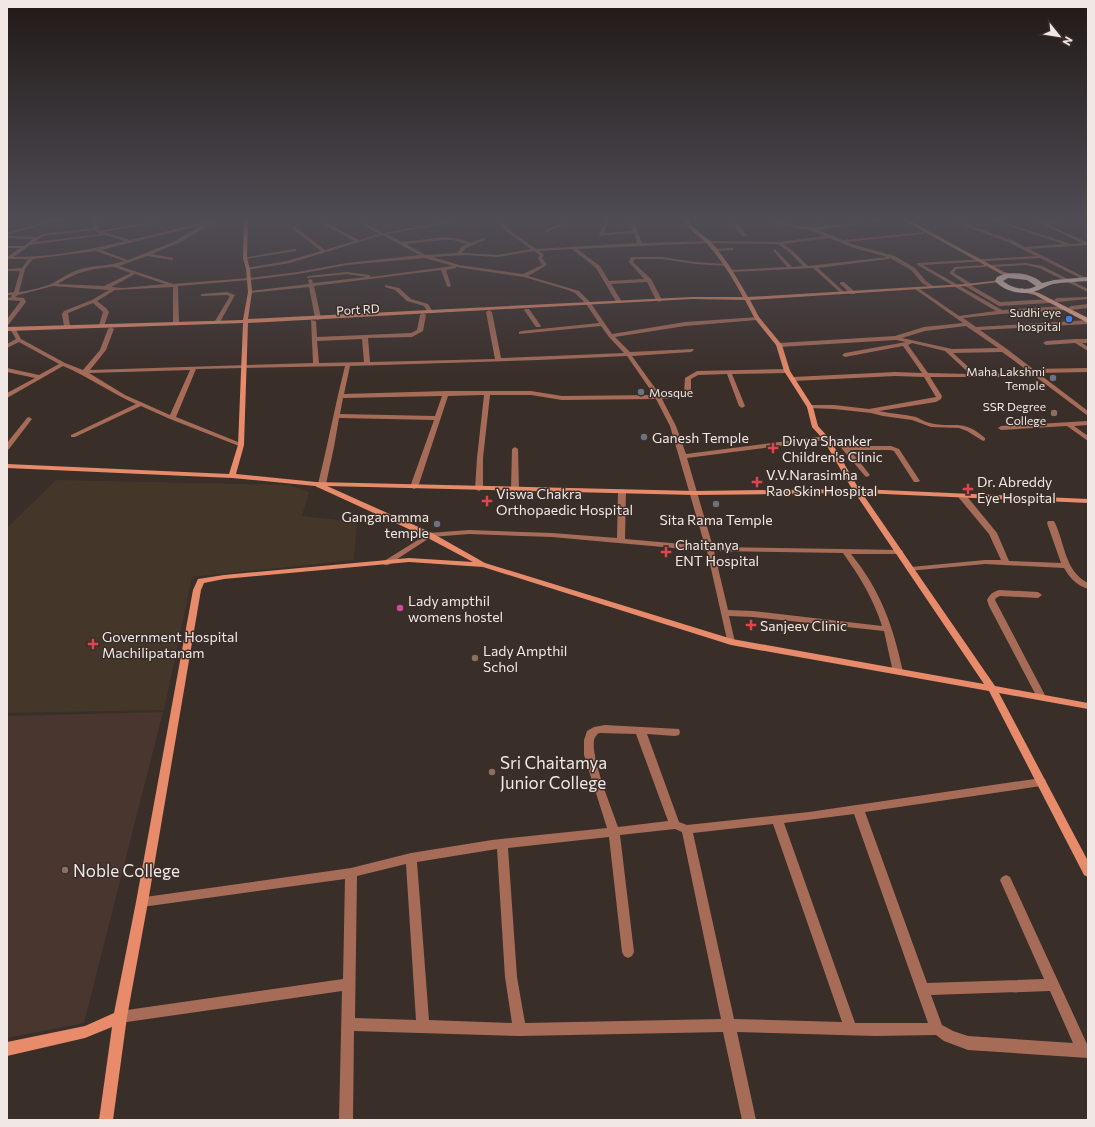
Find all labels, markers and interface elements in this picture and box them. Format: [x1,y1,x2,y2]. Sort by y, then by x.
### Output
north arrow [1039,16,1079,56]
text: N [1060,34,1076,48]
street label: Port RD [336,301,380,317]
place label: Sudhi eye hospital [1010,305,1061,333]
marker: Sudhi eye hospital [1064,314,1074,324]
place label: Maha Lakshmi Temple [966,364,1045,392]
marker: Maha Lakshmi Temple [1048,373,1058,383]
place label: Mosque [649,385,693,399]
marker: Mosque [636,387,646,397]
place label: SSR Degree College [983,399,1046,427]
marker: SSR Degree College [1049,408,1059,418]
place label: Ganesh Temple [652,429,749,446]
marker: Ganesh Temple [639,432,649,442]
place label: Divya Shanker Children's Clinic [782,432,883,465]
marker: Divya Shanker Children's Clinic [767,442,779,454]
place label: V.V.Narasimha Rao Skin Hospital [766,466,877,499]
place label: Dr. Abreddy Eye Hospital [977,473,1056,506]
marker: V.V.Narasimha Rao Skin Hospital [751,476,763,488]
marker: Dr. Abreddy Eye Hospital [962,483,974,495]
place label: Viswa Chakra Orthopaedic Hospital [496,485,633,518]
marker: Viswa Chakra Orthopaedic Hospital [481,495,493,507]
marker: Sita Rama Temple [711,499,721,509]
place label: Ganganamma temple [341,508,429,541]
place label: Sita Rama Temple [659,511,773,528]
marker: Ganganamma temple [432,519,442,529]
place label: Chaitanya ENT Hospital [675,536,759,569]
marker: Chaitanya ENT Hospital [660,546,672,558]
place label: Lady ampthil womens hostel [408,592,503,625]
marker: Lady ampthil womens hostel [395,603,405,613]
place label: Sanjeev Clinic [760,617,847,634]
marker: Sanjeev Clinic [745,619,757,631]
place label: Government Hospital Machilipatanam [102,628,238,661]
marker: Government Hospital Machilipatanam [87,638,99,650]
place label: Lady Ampthil Schol [483,642,567,675]
marker: Lady Ampthil Schol [470,653,480,663]
place label: Sri Chaitamya Junior College [500,752,607,793]
marker: Sri Chaitamya Junior College [487,767,497,777]
place label: Noble College [73,860,180,881]
marker: Noble College [60,865,70,875]

